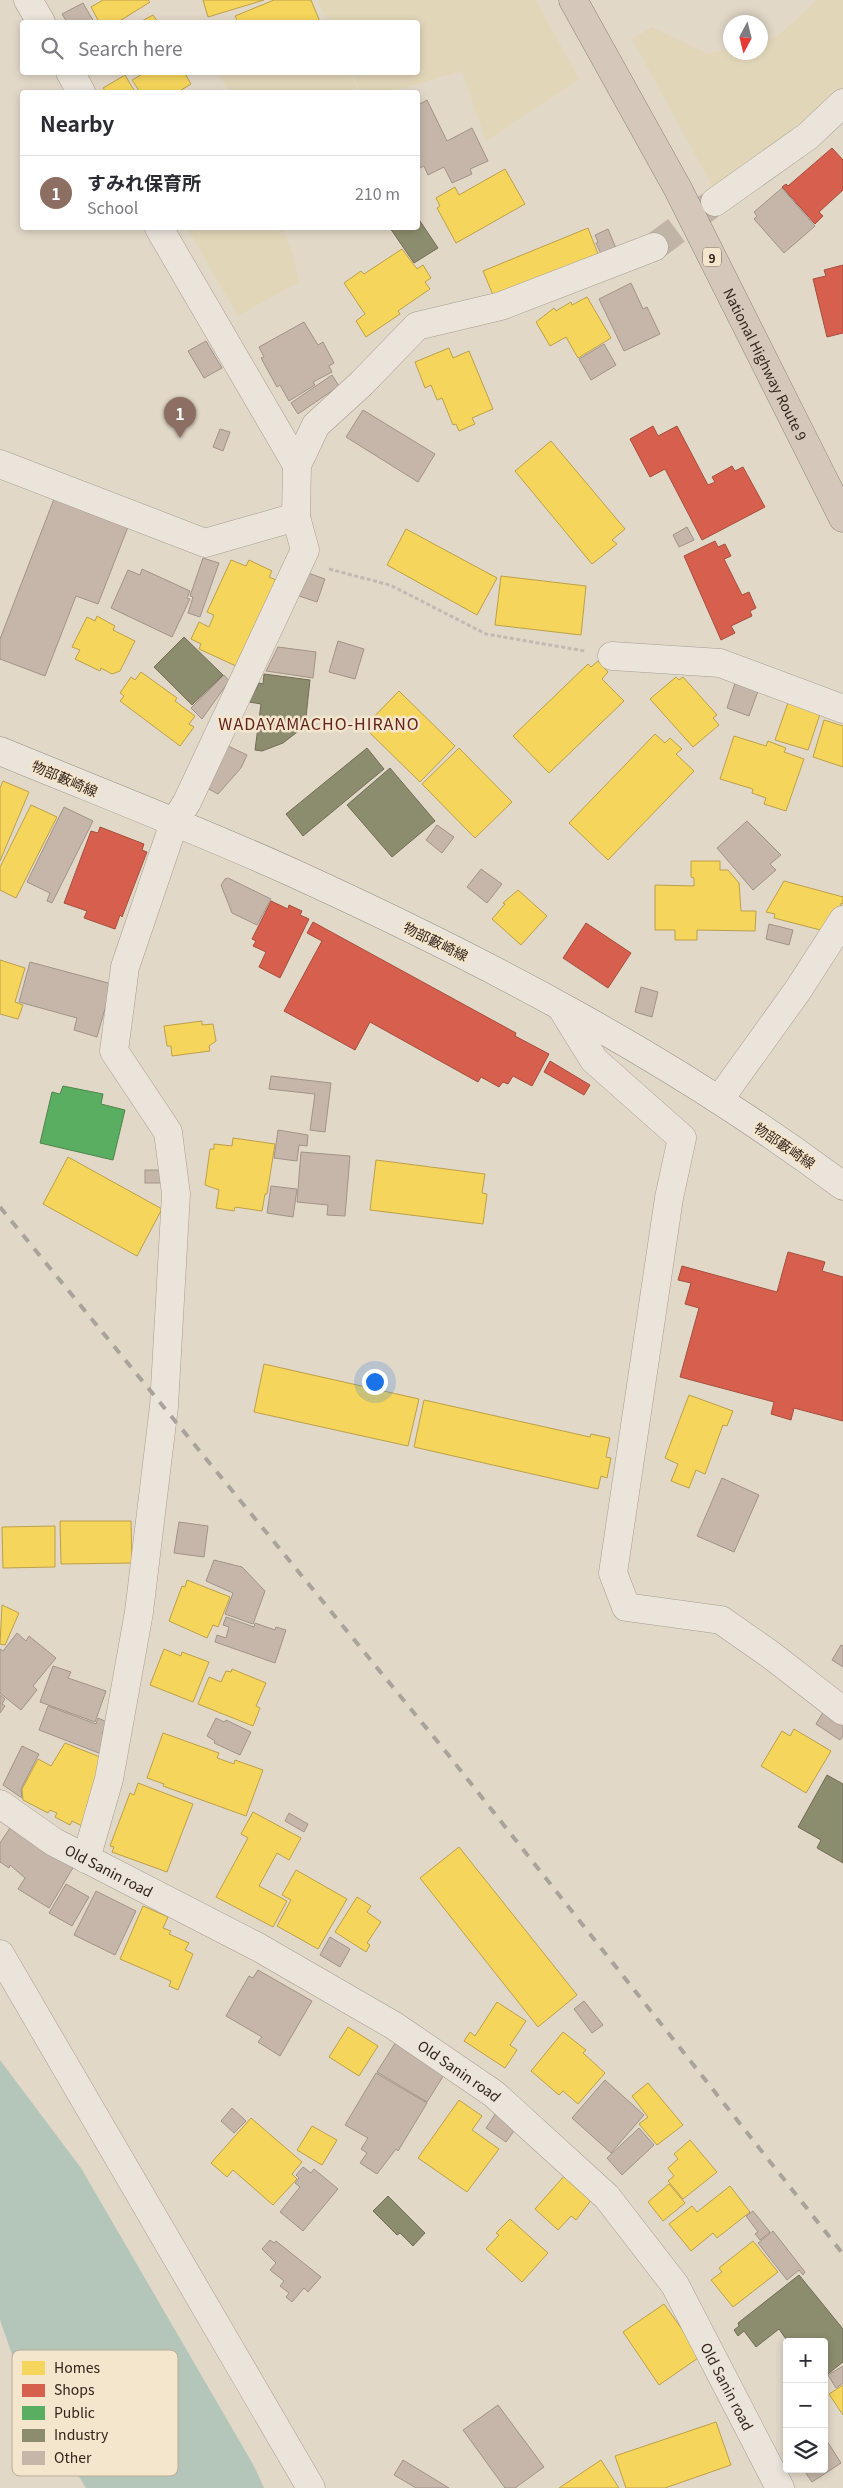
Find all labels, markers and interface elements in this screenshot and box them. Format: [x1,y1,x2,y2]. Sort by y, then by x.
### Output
north arrow [723,15,768,60]
search box [20,20,420,75]
icon: search [38,34,66,62]
text: Search here [78,34,182,61]
text: Nearby [40,108,114,138]
text: すみれ保育所 [87,168,201,195]
text: 1 [51,181,61,205]
text: 210 m [355,181,400,205]
text: School [87,195,138,219]
road number: 9 [703,248,721,266]
street label: National Highway Route 9 [719,284,813,444]
pin: 1 [164,397,196,438]
district label: WADAYAMACHO-HIRANO [218,711,420,735]
street label: 物部藪崎線 [29,755,101,801]
street label: 物部藪崎線 [400,917,472,965]
street label: 物部藪崎線 [750,1117,820,1173]
your location [362,1369,388,1395]
street label: Old Sanin road [62,1839,157,1901]
street label: Old Sanin road [414,2035,506,2106]
map controls [783,2338,828,2473]
button: + [783,2338,828,2383]
street label: Old Sanin road [696,2339,759,2434]
legend [12,2350,178,2476]
text: Homes [54,2357,100,2377]
text: Shops [54,2379,95,2399]
button: − [783,2383,828,2428]
text: Public [54,2402,95,2422]
text: Industry [54,2424,109,2444]
button: layers [783,2428,828,2473]
text: Other [54,2447,92,2467]

